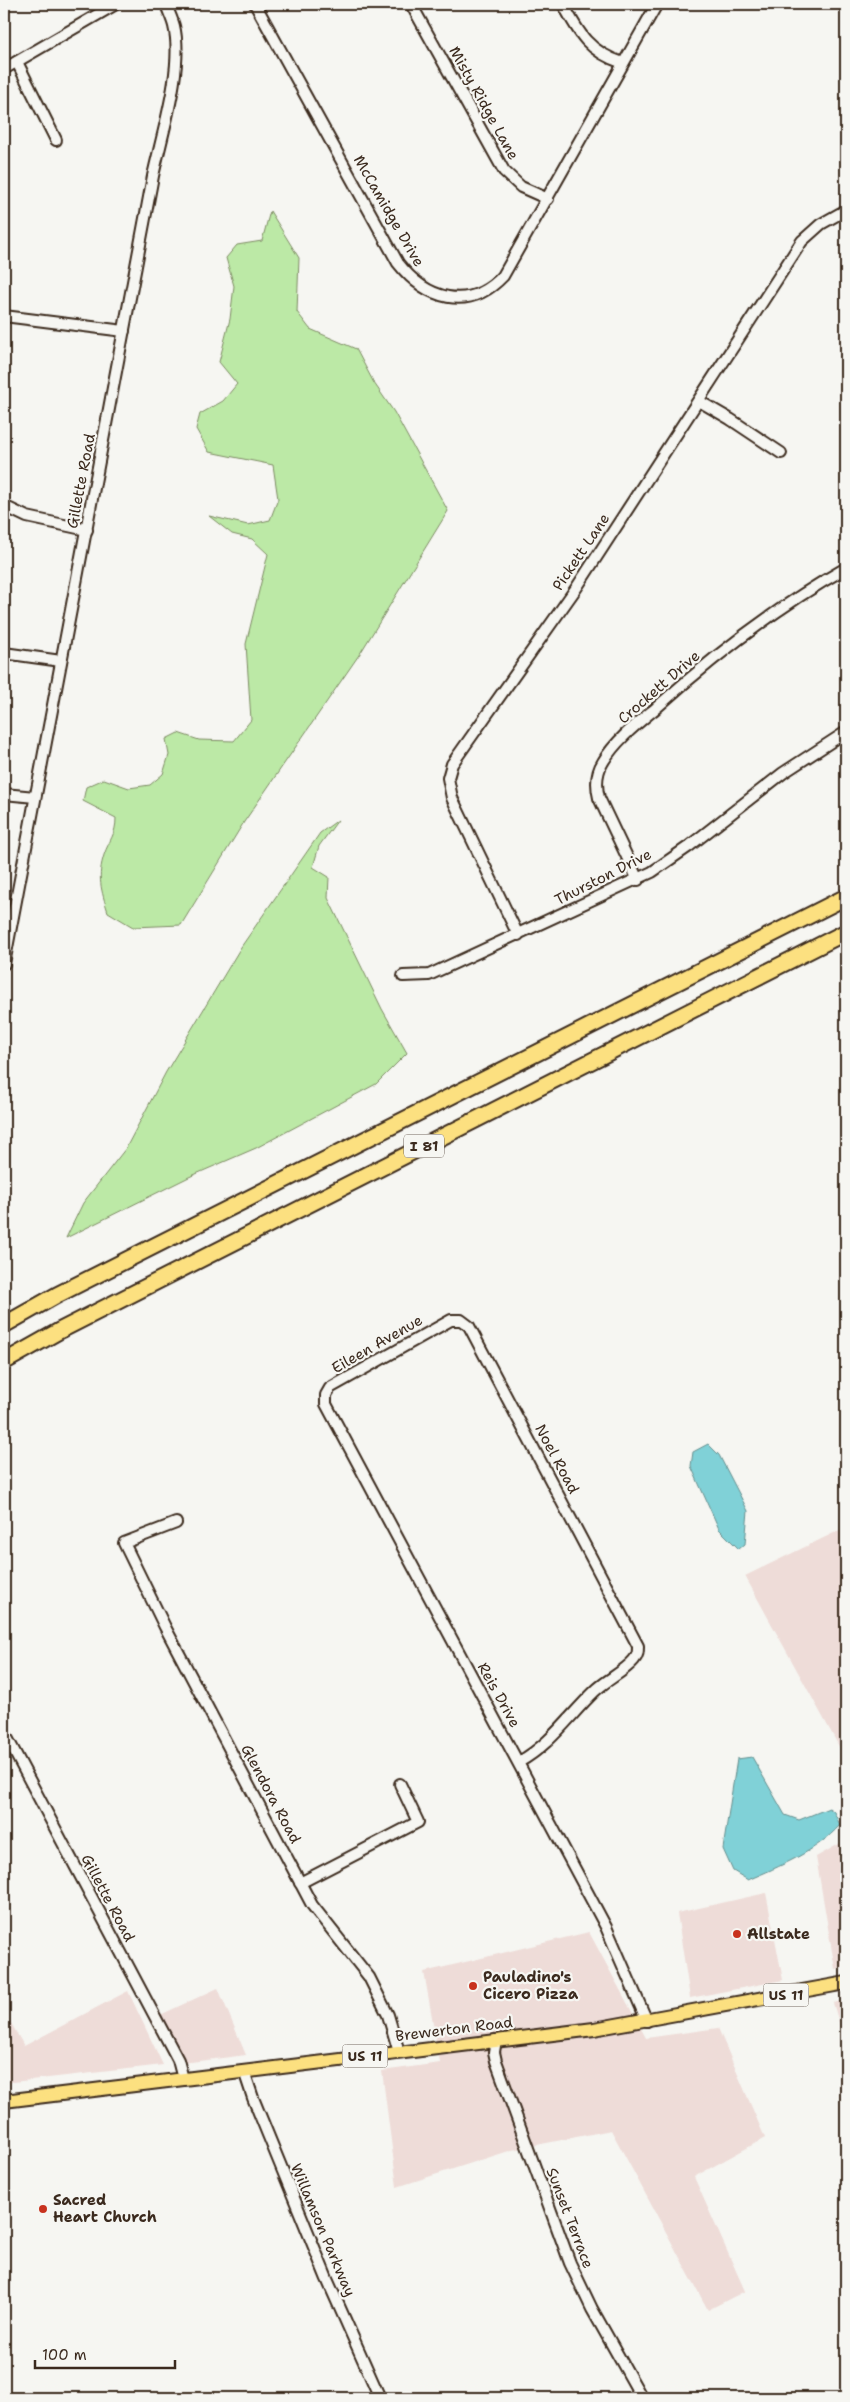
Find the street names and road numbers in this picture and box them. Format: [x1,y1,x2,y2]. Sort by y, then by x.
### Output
street label: Misty Ridge Lane [444,43,524,163]
street label: McCamidge Drive [349,152,429,270]
street label: Gillette Road [62,431,100,530]
street label: Pickett Lane [548,509,614,595]
street label: Crockett Drive [614,646,704,728]
street label: Thurston Drive [551,844,655,910]
road number: I 81 [404,1134,444,1158]
street label: Eileen Avenue [328,1310,426,1378]
street label: Noel Road [530,1421,584,1498]
street label: Reis Drive [473,1659,525,1731]
street label: Glendora Road [236,1741,306,1848]
street label: Gillette Road [77,1851,140,1946]
road number: US 11 [764,1984,808,2006]
street label: Brewerton Road [394,2012,514,2046]
road number: US 11 [342,2044,388,2068]
street label: Willamson Parkway [286,2160,360,2300]
street label: Sunset Terrace [542,2165,598,2271]

